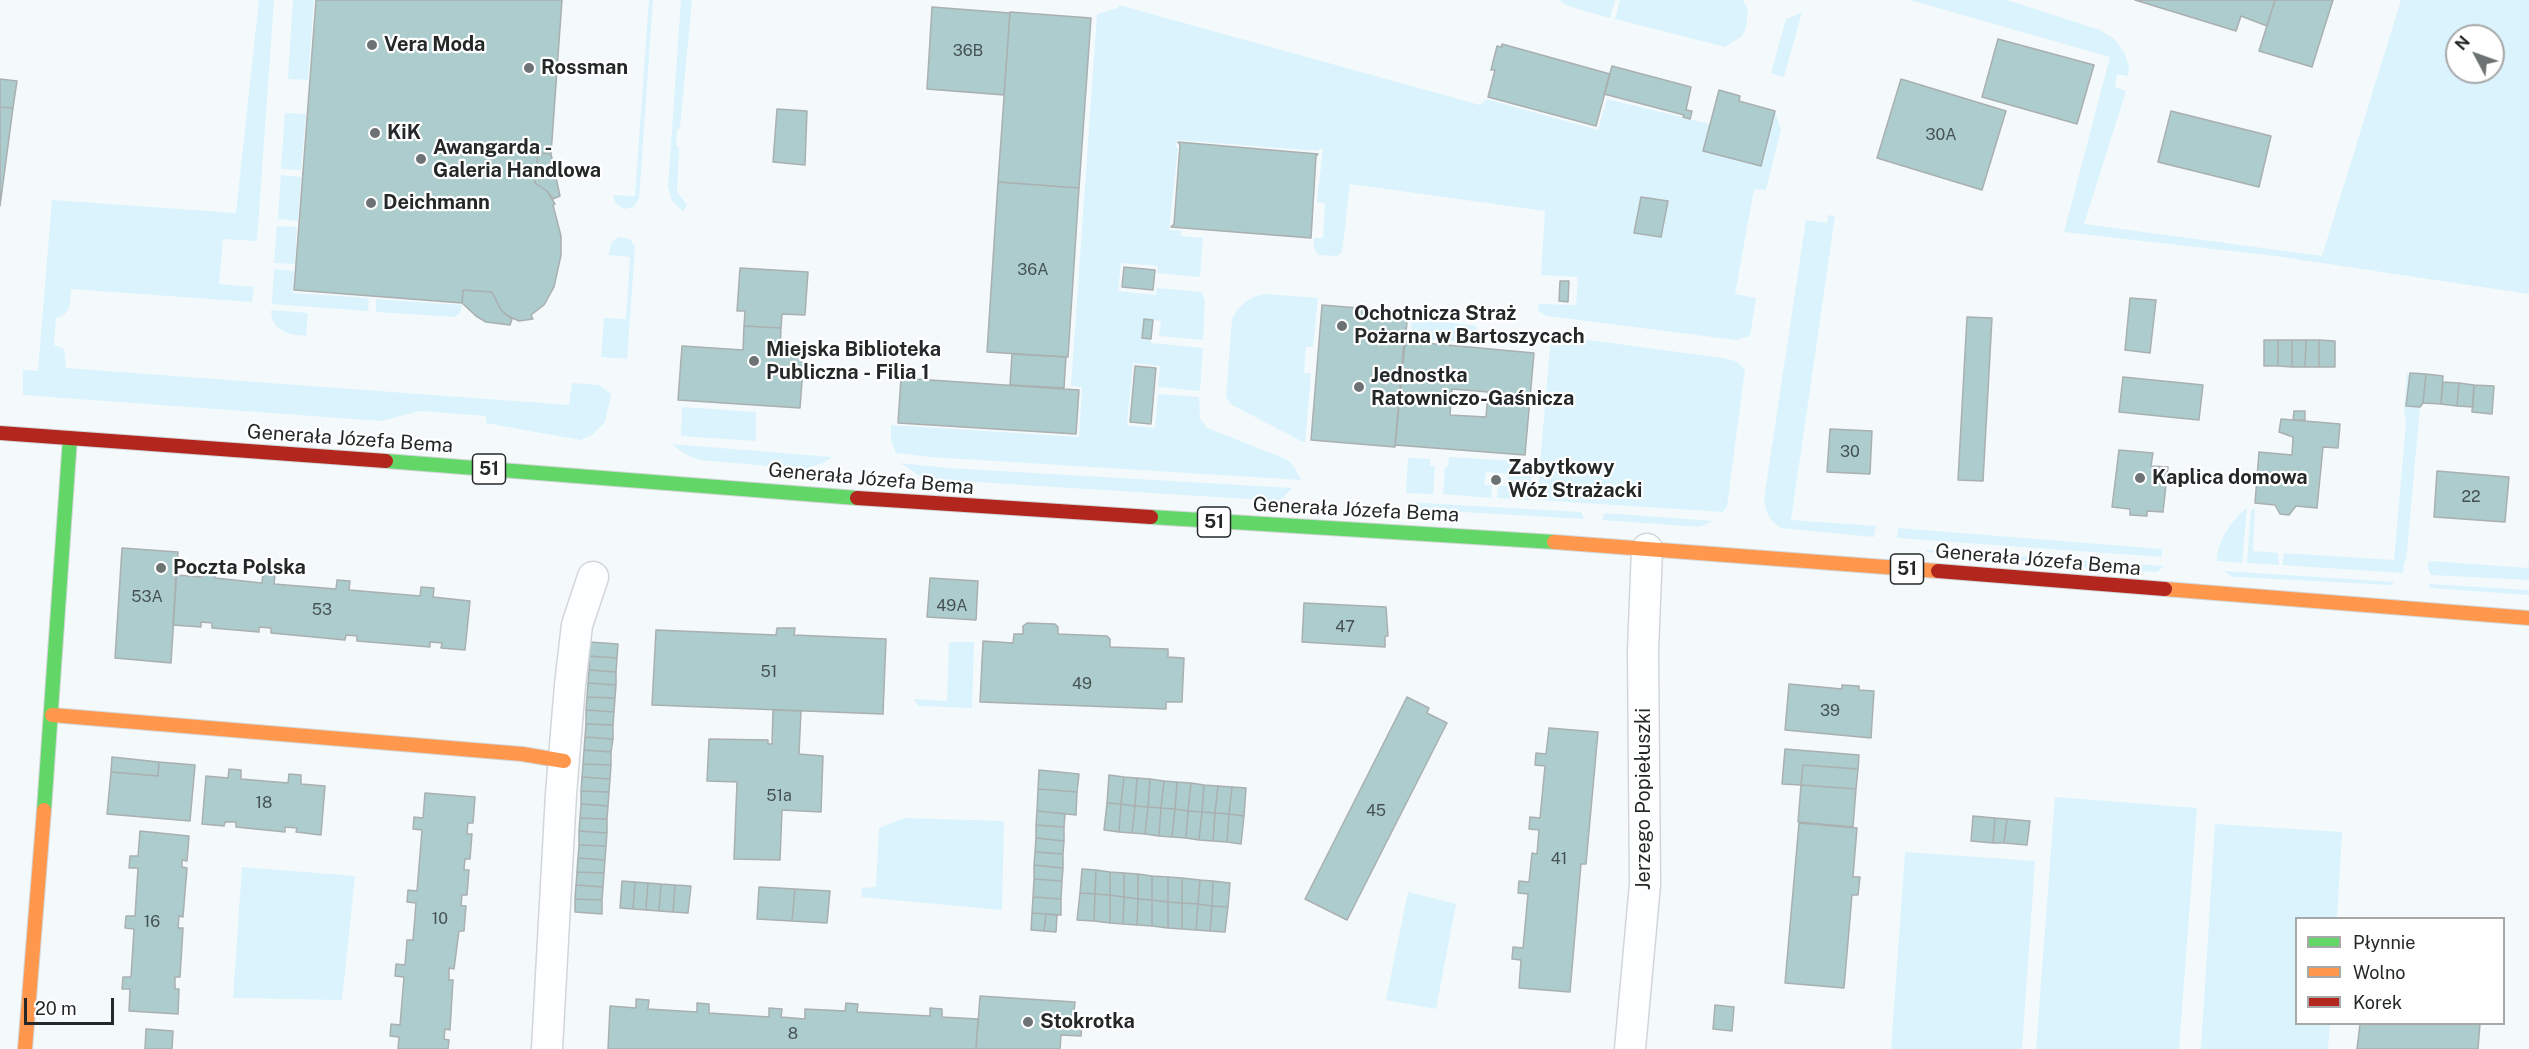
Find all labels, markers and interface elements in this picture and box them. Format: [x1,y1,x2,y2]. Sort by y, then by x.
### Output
north arrow [2445,24,2505,84]
text: N [2451,32,2474,54]
place label: Vera Moda [384,33,485,57]
marker: Vera Moda [365,38,379,52]
house number: 36B [953,41,983,61]
place label: Rossman [541,56,628,80]
marker: Rossman [522,61,536,75]
place label: KiK [387,121,421,145]
house number: 30A [1925,125,1957,145]
marker: KiK [368,126,382,140]
place label: Awangarda - Galeria Handlowa [433,136,601,183]
marker: Awangarda - Galeria Handlowa [414,152,428,166]
place label: Deichmann [383,191,490,215]
marker: Deichmann [364,196,378,210]
house number: 36A [1017,260,1049,280]
place label: Ochotnicza Straż Pożarna w Bartoszycach [1354,302,1585,349]
marker: Ochotnicza Straż Pożarna w Bartoszycach [1335,319,1349,333]
place label: Miejska Biblioteka Publiczna - Filia 1 [766,338,941,385]
marker: Miejska Biblioteka Publiczna - Filia 1 [747,354,761,368]
place label: Jednostka Ratowniczo-Gaśnicza [1371,364,1574,411]
marker: Jednostka Ratowniczo-Gaśnicza [1352,380,1366,394]
street label: Generała Józefa Bema [246,420,454,458]
house number: 30 [1840,442,1860,462]
road number: 51 [472,454,506,484]
place label: Zabytkowy Wóz Strażacki [1508,456,1642,503]
street label: Generała Józefa Bema [767,458,975,500]
place label: Kaplica domowa [2152,466,2308,490]
marker: Kaplica domowa [2133,471,2147,485]
marker: Zabytkowy Wóz Strażacki [1489,473,1503,487]
house number: 22 [2461,487,2481,507]
street label: Generała Józefa Bema [1252,493,1460,527]
road number: 51 [1198,507,1230,537]
street label: Generała Józefa Bema [1934,539,2142,581]
road number: 51 [1890,554,1924,584]
place label: Poczta Polska [173,556,306,580]
marker: Poczta Polska [154,561,168,575]
house number: 53A [131,587,163,607]
house number: 49A [936,596,968,616]
house number: 53 [312,600,332,620]
house number: 47 [1335,617,1355,637]
house number: 51 [761,662,777,682]
house number: 49 [1072,674,1092,694]
house number: 39 [1820,701,1840,721]
street label: Jerzego Popiełuszki [1632,708,1656,890]
house number: 51a [766,786,792,806]
house number: 18 [256,793,272,813]
house number: 45 [1366,801,1386,821]
house number: 41 [1551,849,1567,869]
house number: 10 [432,909,448,929]
house number: 16 [144,912,160,932]
legend [2295,917,2505,1025]
text: Płynnie [2353,932,2416,953]
text: Wolno [2353,962,2405,983]
scale bar [27,986,117,1024]
text: Korek [2353,992,2402,1013]
text: 20 m [35,998,77,1019]
place label: Stokrotka [1040,1010,1135,1034]
marker: Stokrotka [1021,1015,1035,1029]
house number: 8 [788,1024,798,1044]

